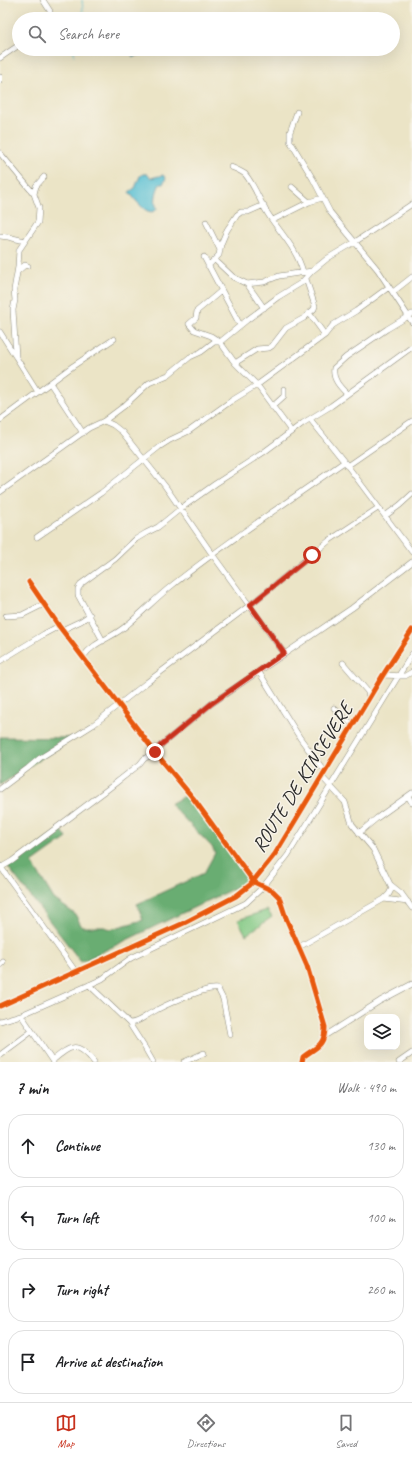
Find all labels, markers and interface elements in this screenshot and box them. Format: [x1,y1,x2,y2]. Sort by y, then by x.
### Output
search box [12,12,400,56]
icon: search [26,23,48,45]
text: Search here [58,25,119,44]
route start [303,546,321,564]
street label: ROUTE DE KINSEVERE [246,695,360,857]
route end [146,743,164,761]
map controls [364,1014,400,1050]
button: layers [364,1014,400,1050]
text: 7 min [16,1078,49,1099]
text: Walk · 490 m [337,1080,396,1096]
icon: ahead [17,1135,39,1157]
text: Continue [55,1137,100,1156]
text: 130 m [367,1138,395,1154]
icon: left [17,1207,39,1229]
text: Turn left [55,1209,98,1228]
text: 100 m [367,1210,395,1226]
icon: right [17,1279,39,1301]
text: Turn right [55,1281,108,1300]
text: 260 m [367,1282,395,1298]
icon: arrive [17,1351,39,1373]
text: Arrive at destination [55,1353,162,1372]
tab: Map [55,1412,77,1450]
tab: Directions [187,1412,225,1450]
tab: Saved [335,1412,357,1450]

